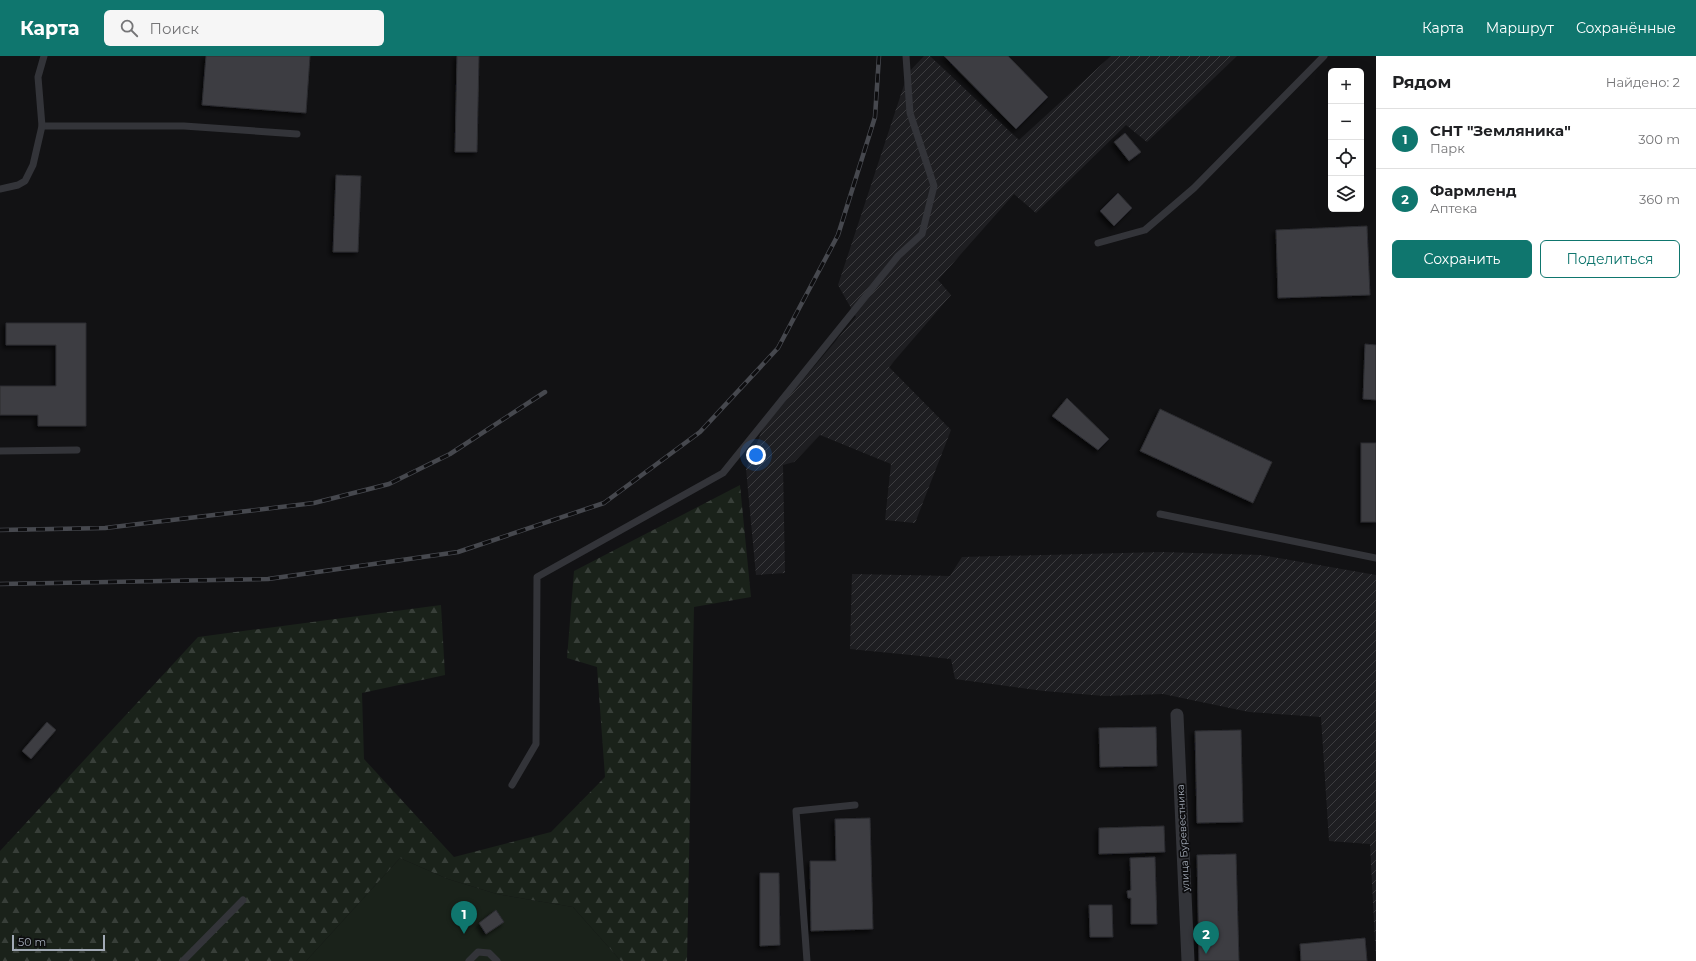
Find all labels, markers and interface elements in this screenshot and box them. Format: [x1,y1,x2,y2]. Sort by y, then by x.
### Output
search box [104,10,384,46]
text: Карта [20,17,80,40]
icon: search [118,17,140,39]
text: Поиск [150,19,199,38]
text: Карта [1422,19,1464,37]
text: Маршрут [1486,19,1554,37]
text: Сохранённые [1576,19,1676,37]
map controls [1328,68,1364,212]
button: + [1328,68,1364,104]
text: Рядом [1392,72,1451,92]
text: Найдено: 2 [1606,74,1680,90]
button: − [1328,104,1364,140]
text: СНТ "Земляника" [1430,121,1571,140]
text: 1 [1402,131,1408,147]
text: 300 m [1638,131,1680,147]
button: locate [1328,140,1364,176]
text: Парк [1430,140,1465,156]
button: layers [1328,176,1364,212]
text: Фармленд [1430,181,1517,200]
text: 2 [1401,191,1409,207]
text: 360 m [1639,191,1680,207]
text: Аптека [1430,200,1477,216]
button: Сохранить [1392,240,1532,278]
button: Поделиться [1540,240,1680,278]
your location [746,445,766,465]
street label: улица Буревестника [1174,784,1192,893]
pin: 1 [451,901,477,934]
pin: 2 [1193,921,1219,954]
scale bar [12,933,105,952]
text: 50 m [18,935,46,949]

